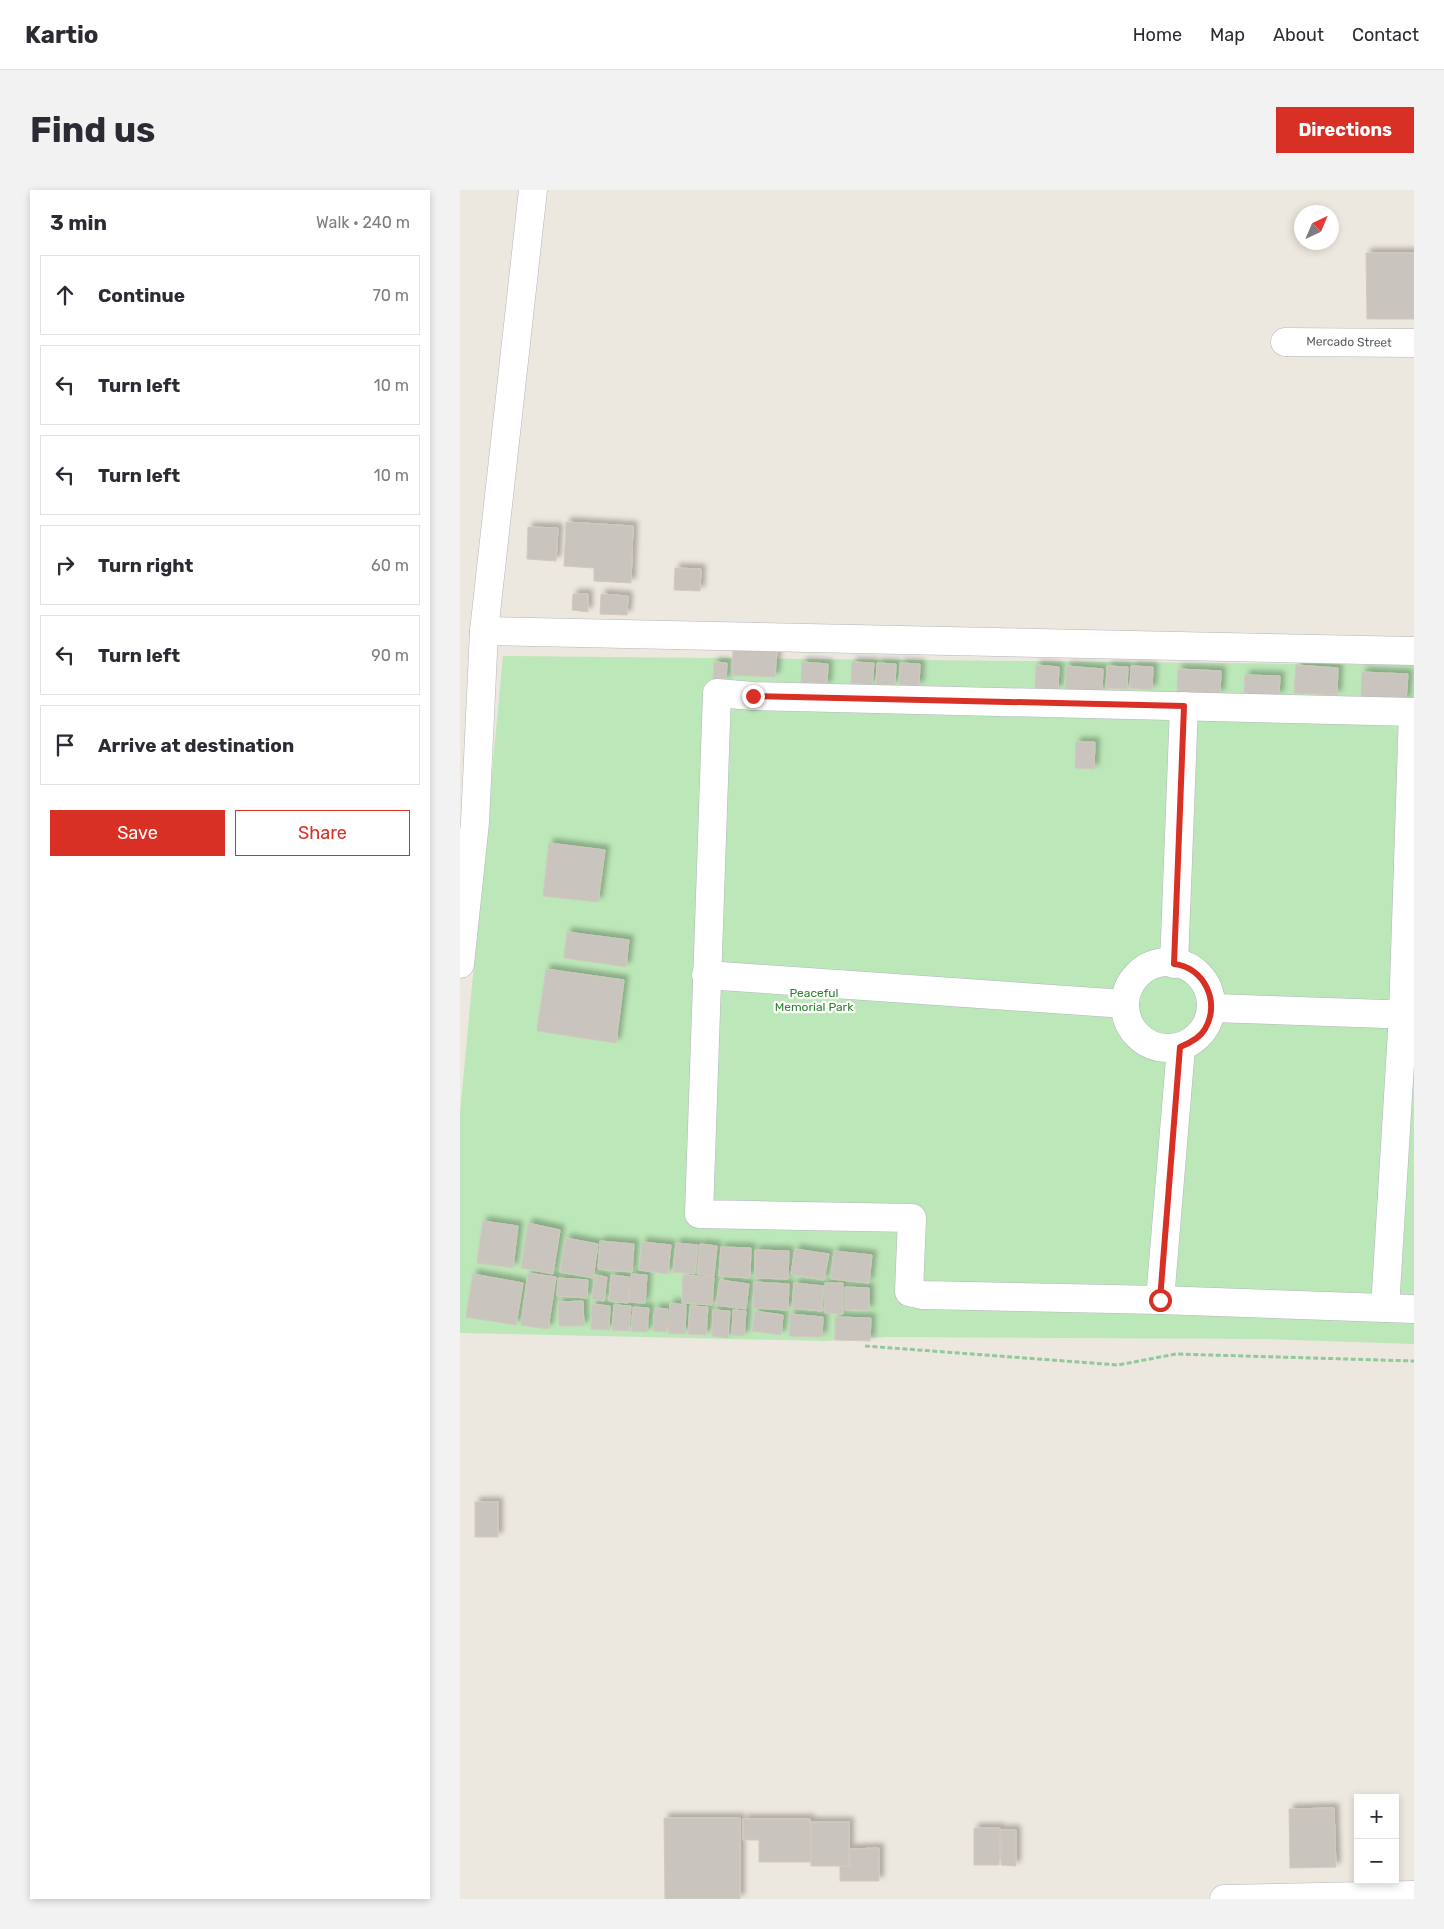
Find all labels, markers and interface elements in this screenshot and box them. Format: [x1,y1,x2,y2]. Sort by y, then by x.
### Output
text: Kartio [25,21,99,49]
text: Home [1133,24,1182,46]
text: Map [1210,24,1245,46]
text: About [1273,24,1324,46]
text: Contact [1352,24,1419,46]
button: Directions [1276,107,1414,153]
text: Find us [30,109,155,151]
north arrow [1294,205,1339,250]
text: 3 min [50,210,107,235]
text: Walk · 240 m [316,213,410,232]
icon: ahead [51,281,79,309]
text: Continue [98,284,185,307]
text: 70 m [372,286,409,305]
street label: Mercado Street [1306,334,1392,350]
icon: left [51,371,79,399]
text: Turn left [98,374,180,397]
text: 10 m [374,376,409,395]
icon: left [51,461,79,489]
text: Turn left [98,464,180,487]
text: 10 m [374,466,409,485]
icon: right [51,551,79,579]
text: Turn right [98,554,193,577]
text: 60 m [371,556,409,575]
icon: left [51,641,79,669]
text: Turn left [98,644,180,667]
text: 90 m [371,646,409,665]
route end [742,685,765,708]
icon: arrive [51,731,79,759]
text: Arrive at destination [98,734,294,757]
button: Save [50,810,225,856]
button: Share [235,810,410,856]
park label: Peaceful Memorial Park [775,986,854,1014]
route start [1149,1289,1172,1312]
map controls [1354,1794,1399,1884]
button: + [1354,1794,1399,1839]
button: − [1354,1839,1399,1884]

